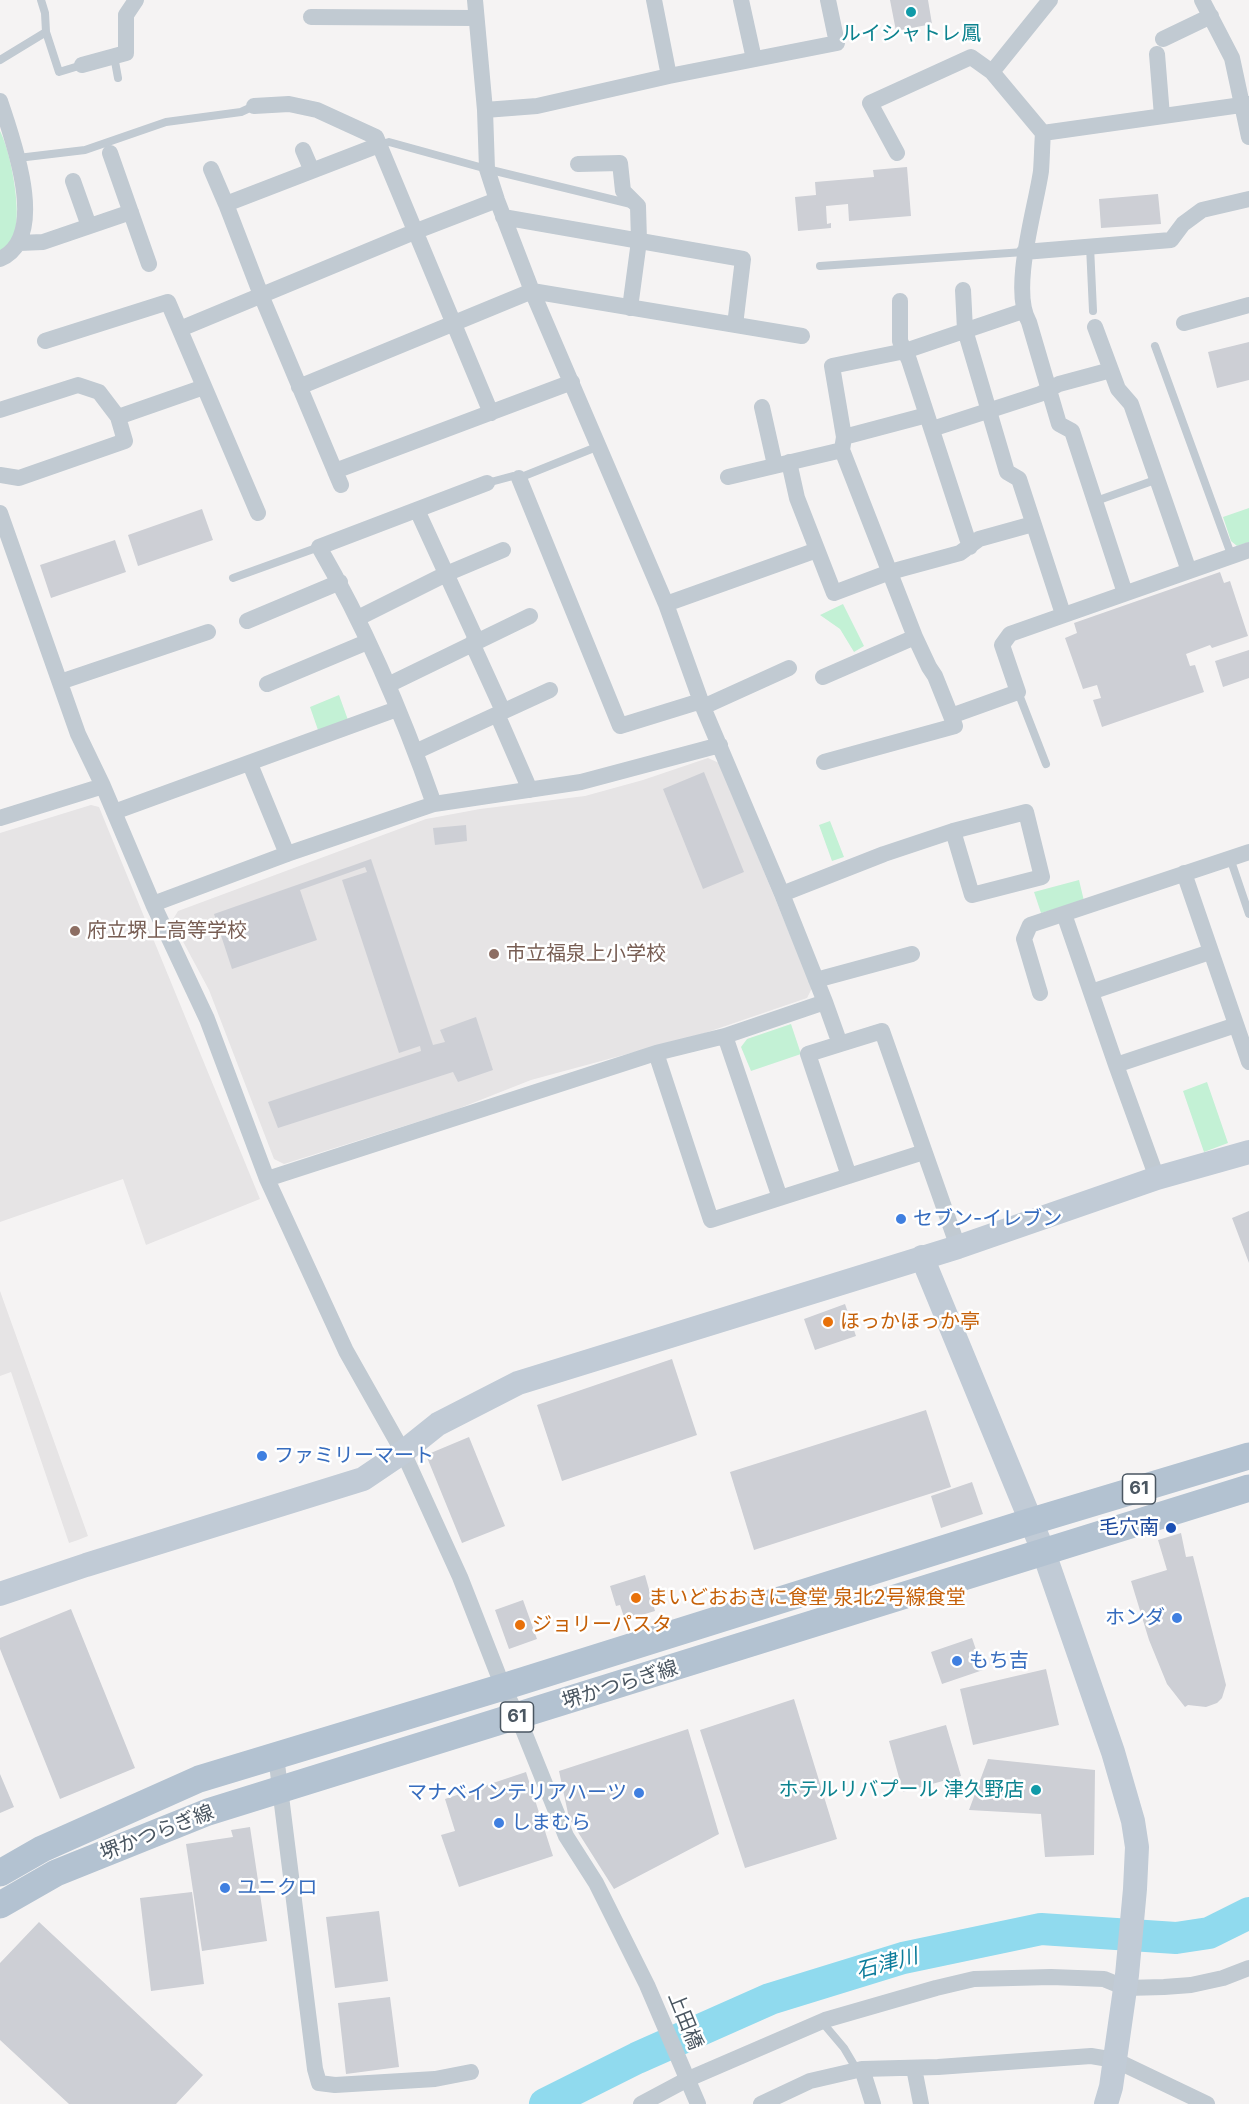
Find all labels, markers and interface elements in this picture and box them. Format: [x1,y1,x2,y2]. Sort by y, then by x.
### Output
marker: ルイシャトレ鳳 [904,5,918,19]
place label: ルイシャトレ鳳 [841,22,981,46]
place label: 府立堺上高等学校 [87,919,247,943]
marker: 府立堺上高等学校 [68,924,82,938]
place label: 市立福泉上小学校 [506,942,666,966]
marker: 市立福泉上小学校 [487,947,501,961]
place label: セブン-イレブン [913,1207,1062,1231]
marker: セブン-イレブン [894,1212,908,1226]
place label: ほっかほっか亭 [840,1310,980,1334]
marker: ほっかほっか亭 [821,1315,835,1329]
place label: ファミリーマート [274,1444,434,1468]
marker: ファミリーマート [255,1449,269,1463]
road number: 61 [1122,1474,1156,1504]
place label: 毛穴南 [1099,1516,1159,1540]
marker: 毛穴南 [1164,1521,1178,1535]
place label: まいどおおきに食堂 泉北2号線食堂 [648,1586,966,1610]
marker: まいどおおきに食堂 泉北2号線食堂 [629,1591,643,1605]
place label: ホンダ [1105,1606,1165,1630]
marker: ホンダ [1170,1611,1184,1625]
place label: ジョリーパスタ [532,1613,672,1637]
marker: ジョリーパスタ [513,1618,527,1632]
place label: もち吉 [969,1649,1029,1673]
marker: もち吉 [950,1654,964,1668]
street label: 堺かつらぎ線 [559,1656,681,1714]
road number: 61 [500,1702,534,1732]
place label: ホテルリバプール 津久野店 [778,1778,1024,1802]
place label: マナベインテリアハーツ [407,1781,627,1805]
marker: ホテルリバプール 津久野店 [1029,1783,1043,1797]
marker: マナベインテリアハーツ [632,1786,646,1800]
street label: 堺かつらぎ線 [97,1800,217,1866]
place label: しまむら [511,1811,591,1835]
marker: しまむら [492,1816,506,1830]
place label: ユニクロ [237,1876,317,1900]
marker: ユニクロ [218,1881,232,1895]
water label: 石津川 [853,1944,921,1984]
street label: 上田橋 [663,1989,707,2053]

